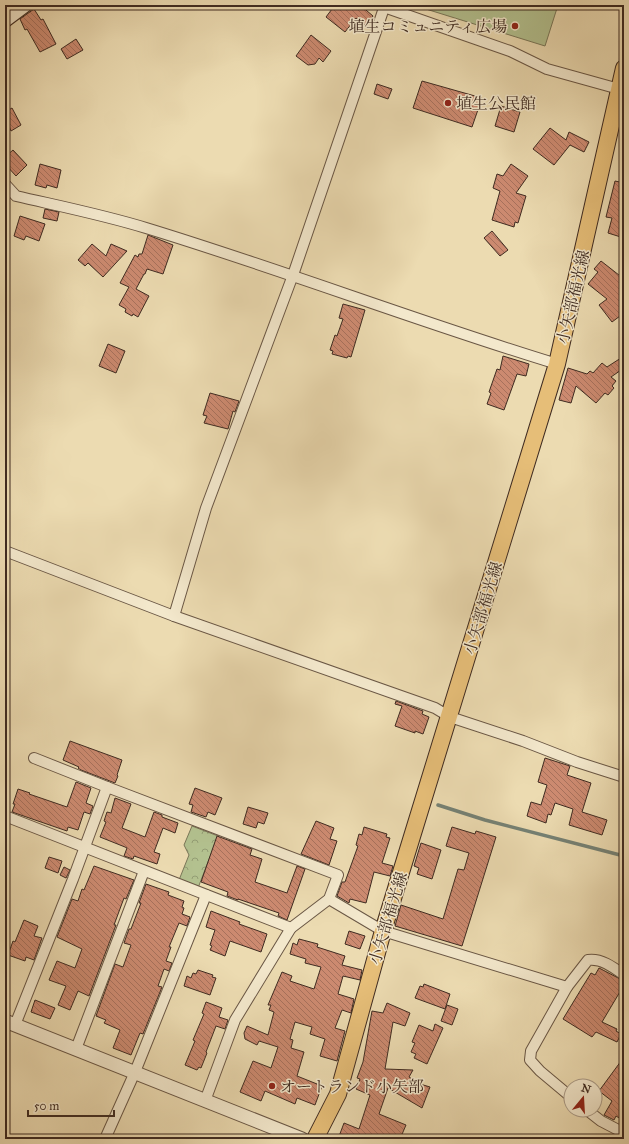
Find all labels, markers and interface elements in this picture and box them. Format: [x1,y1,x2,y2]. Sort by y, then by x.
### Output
place label: 埴生コミュニティ広場 [349,17,507,36]
marker: 埴生コミュニティ広場 [510,21,520,31]
place label: 埴生公民館 [456,94,536,113]
marker: 埴生公民館 [443,98,453,108]
street label: 小矢部福光線 [553,248,593,346]
street label: 小矢部福光線 [460,559,506,657]
street label: 小矢部福光線 [365,869,411,967]
place label: オートランド小矢部 [280,1077,424,1096]
north arrow [563,1078,603,1118]
marker: オートランド小矢部 [267,1081,277,1091]
text: N [579,1081,593,1097]
scale bar [28,1092,114,1118]
text: 50 m [34,1099,59,1113]

